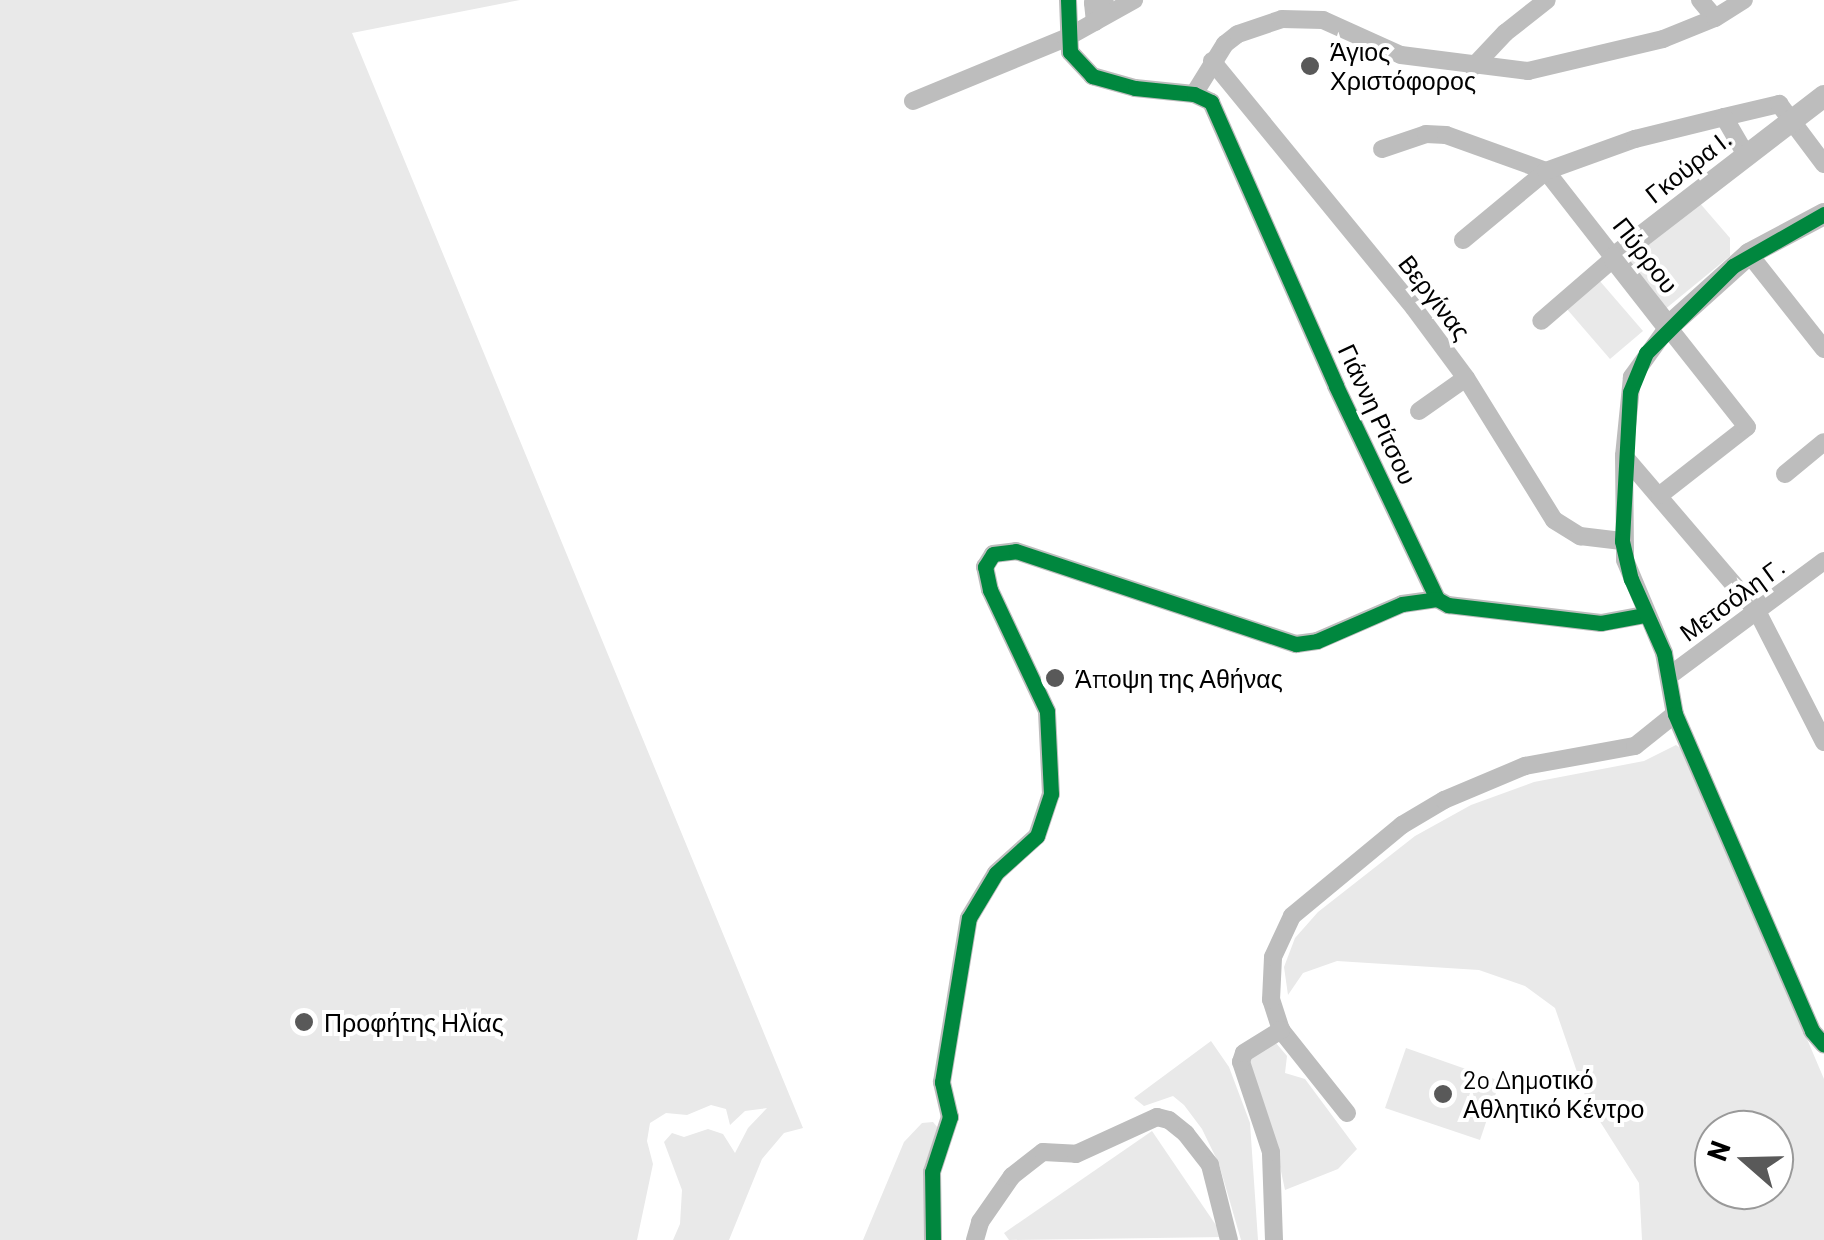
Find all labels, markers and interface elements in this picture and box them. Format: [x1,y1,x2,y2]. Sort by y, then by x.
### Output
place label: Άγιος Χριστόφορος [1330,37,1476,96]
marker: Άγιος Χριστόφορος [1299,55,1321,77]
street label: Γκούρα Ι. [1639,123,1737,209]
street label: Πύρρου [1607,211,1685,299]
street label: Βεργίνας [1393,249,1477,345]
street label: Γιάννη Ρίτσου [1332,339,1424,489]
street label: Μετσόλη Γ. [1674,551,1790,647]
place label: Άποψη της Αθήνας [1075,663,1283,693]
marker: Άποψη της Αθήνας [1044,667,1066,689]
place label: Προφήτης Ηλίας [324,1007,504,1037]
marker: Προφήτης Ηλίας [293,1011,315,1033]
place label: 2o Δημοτικό Αθλητικό Κέντρο [1463,1065,1644,1124]
marker: 2o Δημοτικό Αθλητικό Κέντρο [1432,1083,1454,1105]
north arrow [1694,1110,1794,1210]
text: N [1699,1136,1737,1165]

